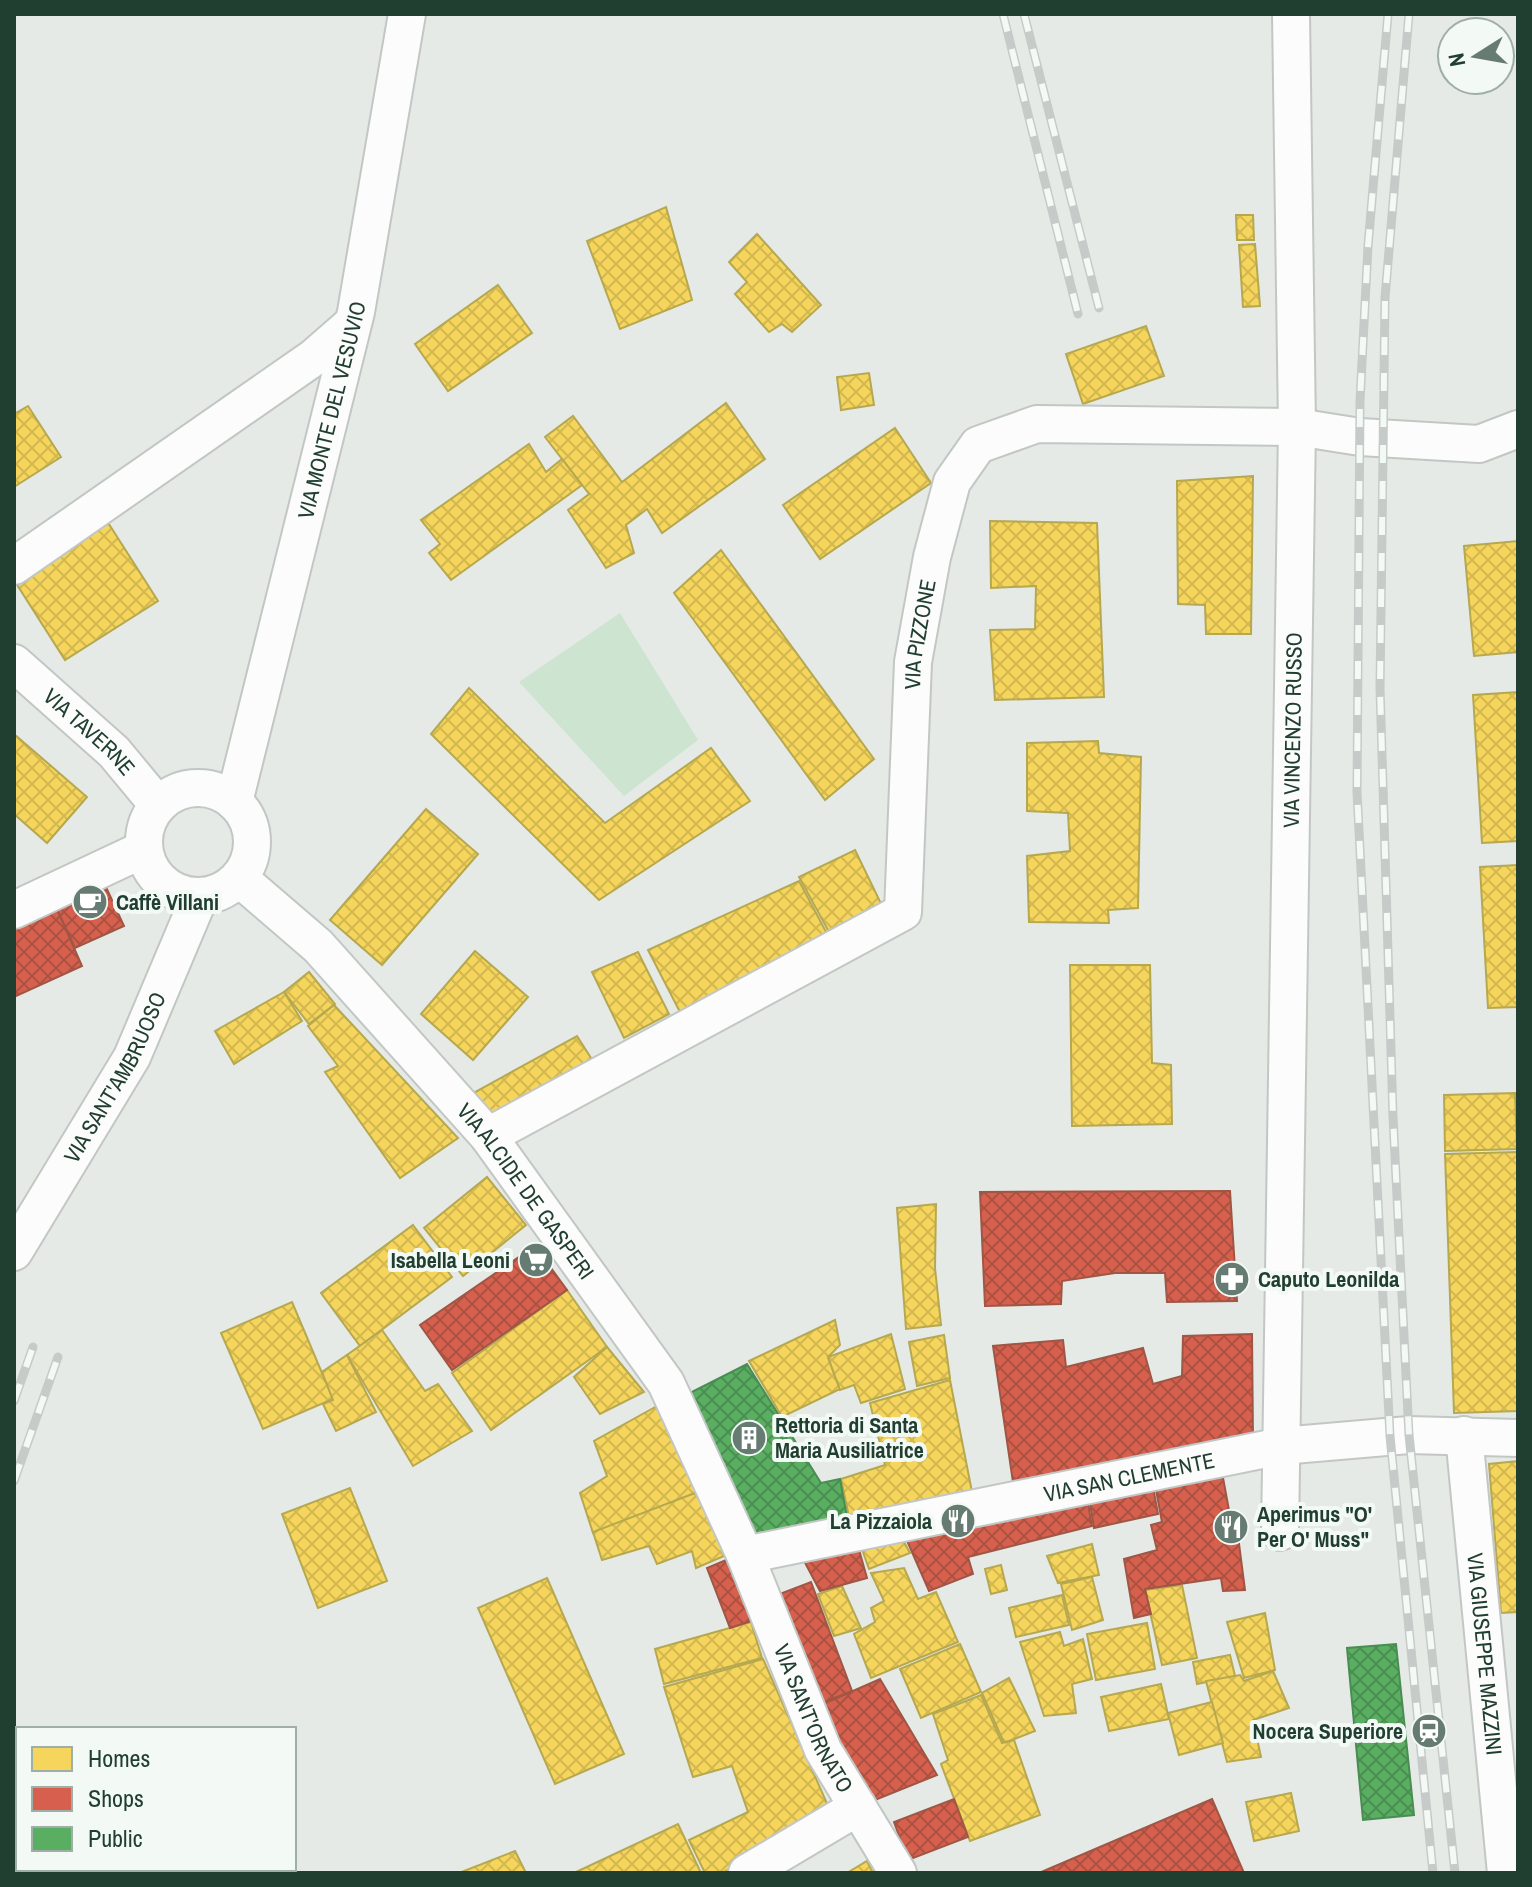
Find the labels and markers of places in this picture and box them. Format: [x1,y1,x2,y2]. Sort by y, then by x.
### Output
cafe icon: Caffè Villani [71,883,109,921]
place label: Caffè Villani [116,887,219,917]
supermarket icon: Isabella Leoni [517,1241,555,1279]
place label: Isabella Leoni [391,1245,510,1275]
pharmacy icon: Caputo Leonilda [1213,1260,1251,1298]
place label: Caputo Leonilda [1258,1264,1399,1294]
place label: Rettoria di Santa Maria Ausiliatrice [775,1410,924,1465]
building icon: Rettoria di Santa Maria Ausiliatrice [730,1419,768,1457]
place label: Aperimus "O' Per O' Muss" [1257,1499,1372,1554]
restaurant icon: La Pizzaiola [939,1502,977,1540]
place label: La Pizzaiola [830,1506,932,1536]
restaurant icon: Aperimus "O' Per O' Muss" [1212,1508,1250,1546]
station icon: Nocera Superiore [1410,1712,1448,1750]
place label: Nocera Superiore [1253,1716,1403,1746]

